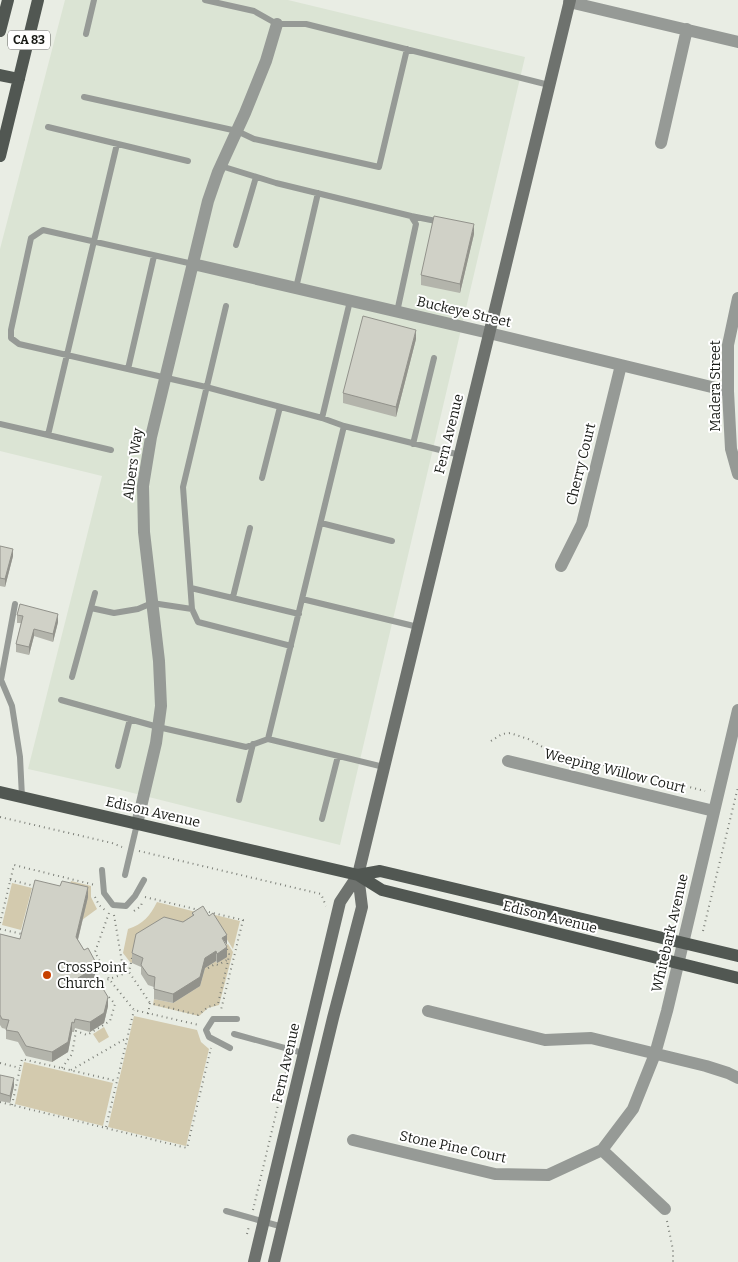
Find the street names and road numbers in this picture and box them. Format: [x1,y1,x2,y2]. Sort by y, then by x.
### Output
road number: CA 83 [8,30,50,50]
street label: Buckeye Street [415,293,513,331]
street label: Madera Street [707,340,724,432]
street label: Fern Avenue [431,392,467,476]
street label: Cherry Court [563,421,599,507]
street label: Albers Way [120,426,147,501]
street label: Weeping Willow Court [543,745,687,797]
street label: Edison Avenue [104,793,202,831]
street label: Whitebark Avenue [648,872,692,994]
street label: Edison Avenue [501,897,599,937]
street label: Fern Avenue [269,1021,303,1105]
street label: Stone Pine Court [398,1127,508,1167]

